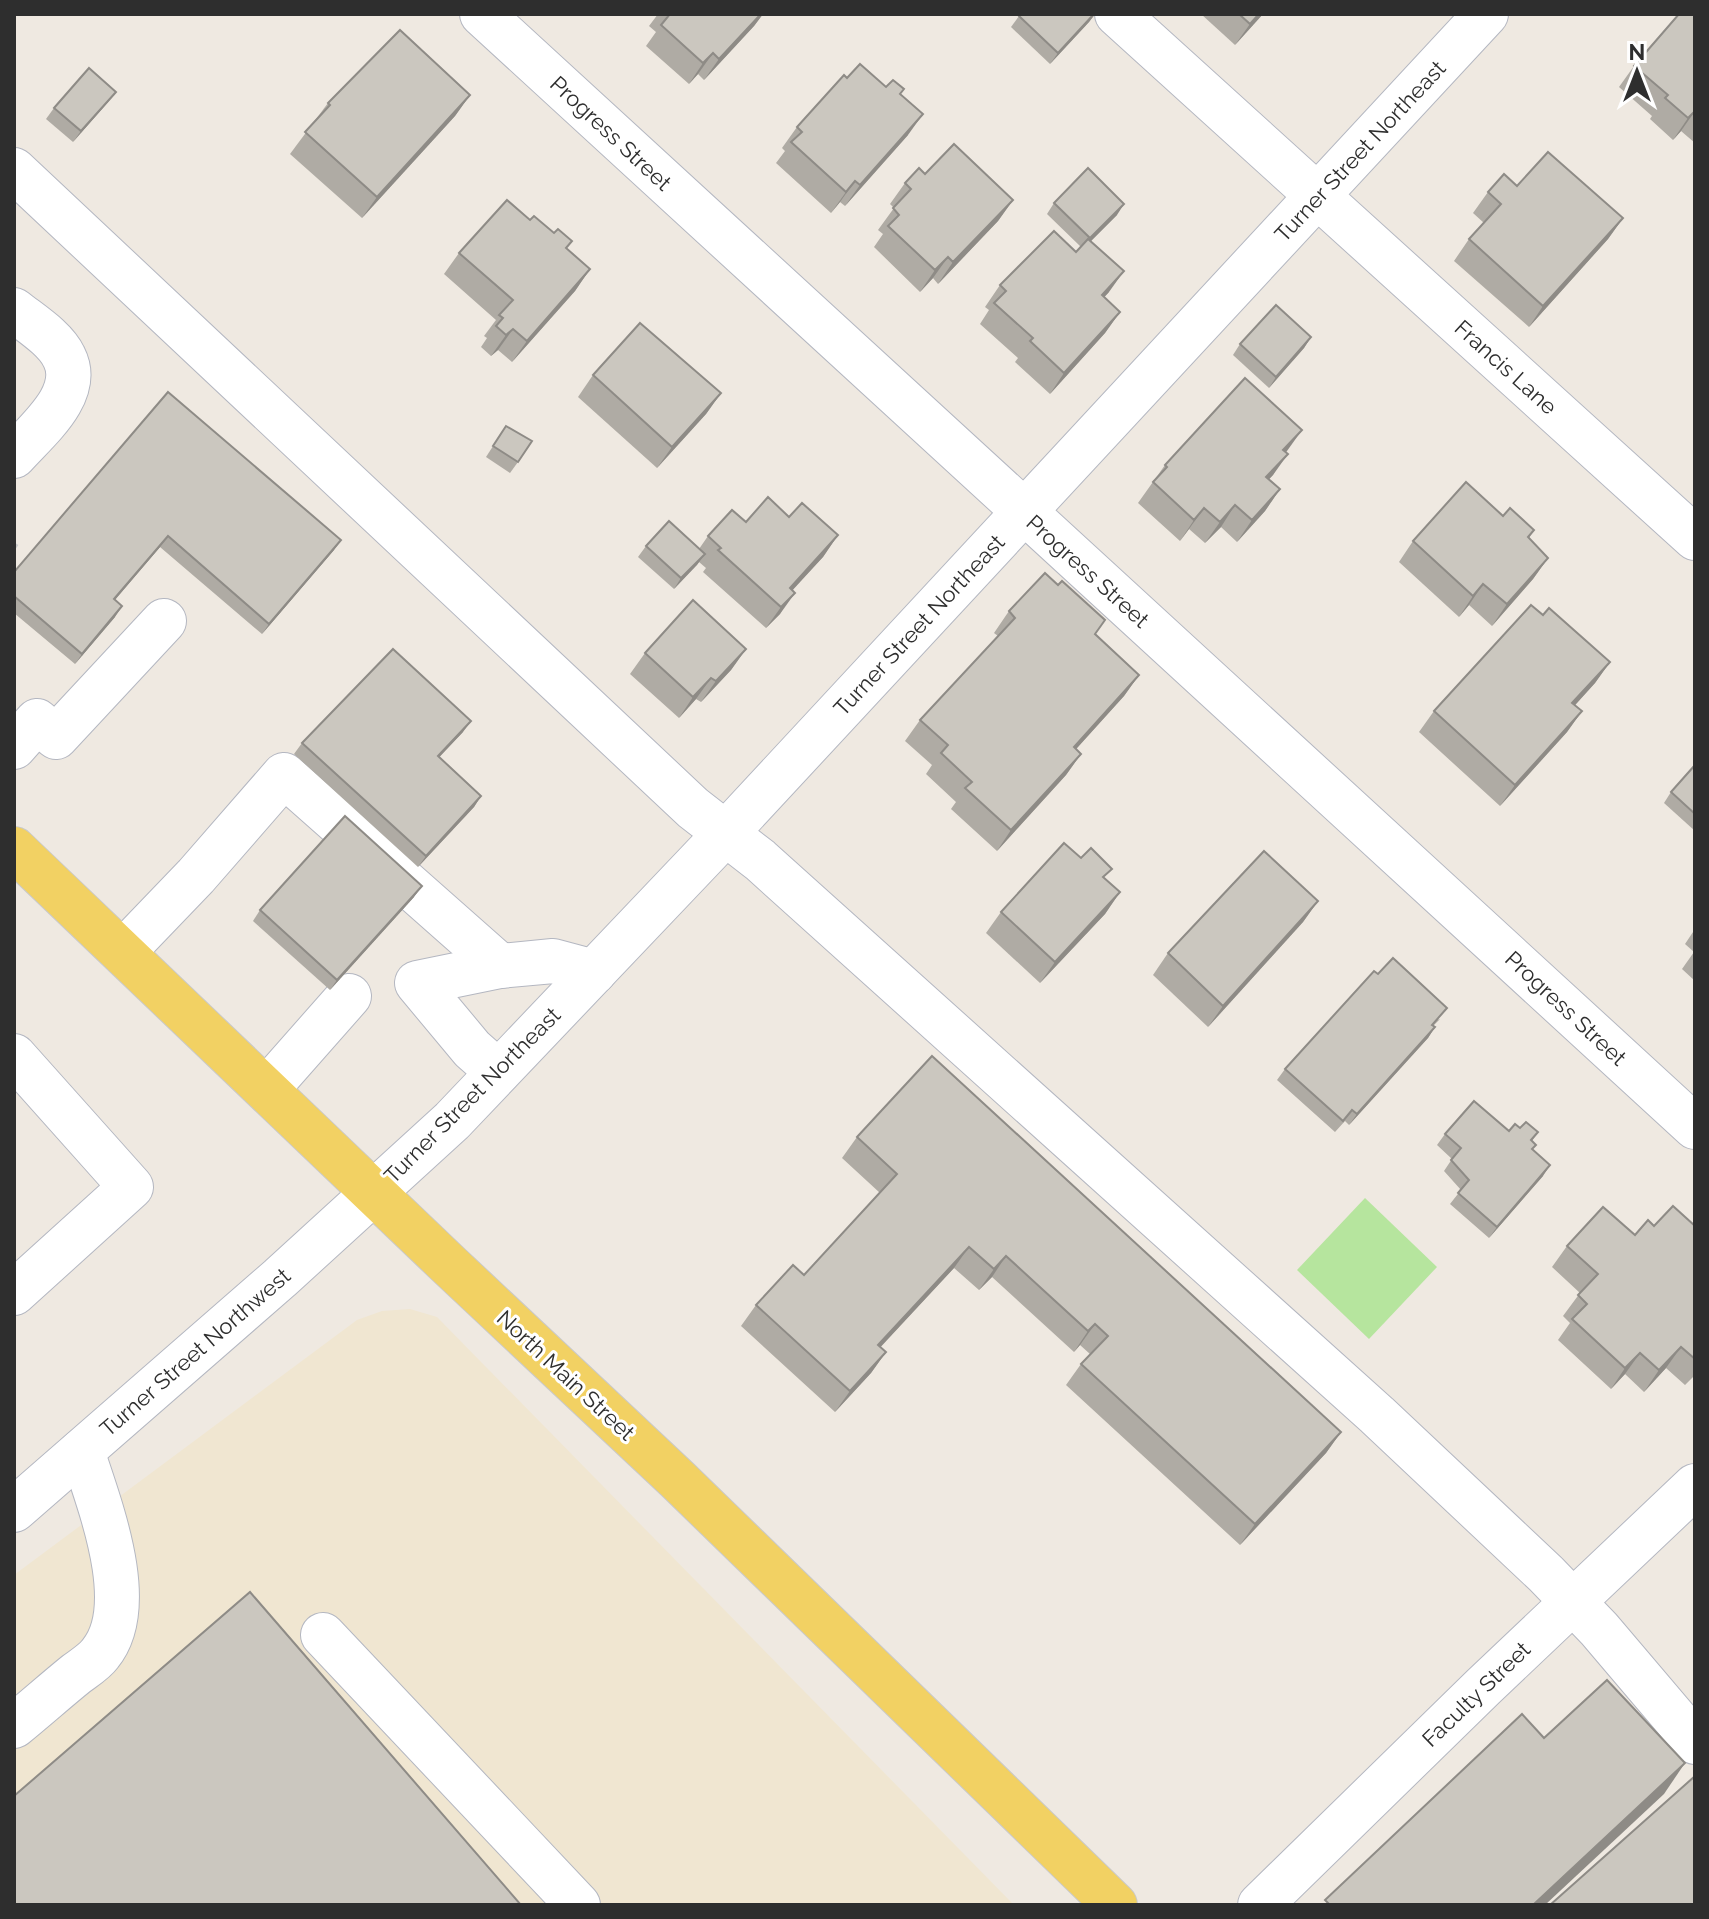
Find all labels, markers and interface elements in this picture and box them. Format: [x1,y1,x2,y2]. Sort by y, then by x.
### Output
north arrow [1597,32,1677,112]
text: N [1629,39,1645,65]
street label: Turner Street Northeast [1269,55,1451,247]
street label: Progress Street [545,70,677,196]
street label: Francis Lane [1450,314,1562,420]
street label: Progress Street [1021,509,1155,633]
street label: Turner Street Northeast [828,529,1010,721]
street label: Progress Street [1500,945,1632,1071]
street label: Turner Street Northeast [379,1001,566,1188]
street label: Turner Street Northwest [95,1262,296,1442]
street label: North Main Street [492,1305,641,1446]
street label: Faculty Street [1417,1636,1536,1752]

